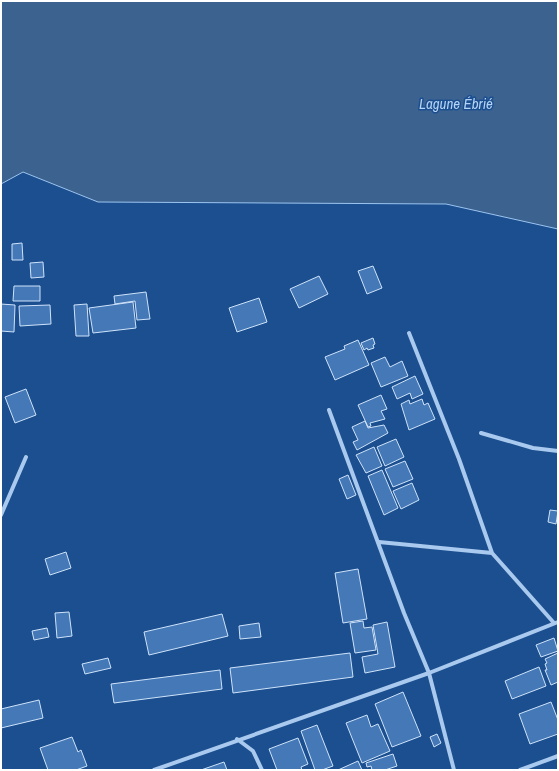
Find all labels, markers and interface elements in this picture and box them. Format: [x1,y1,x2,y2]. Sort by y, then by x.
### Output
water label: Lagune Ébrié [419,93,493,114]

